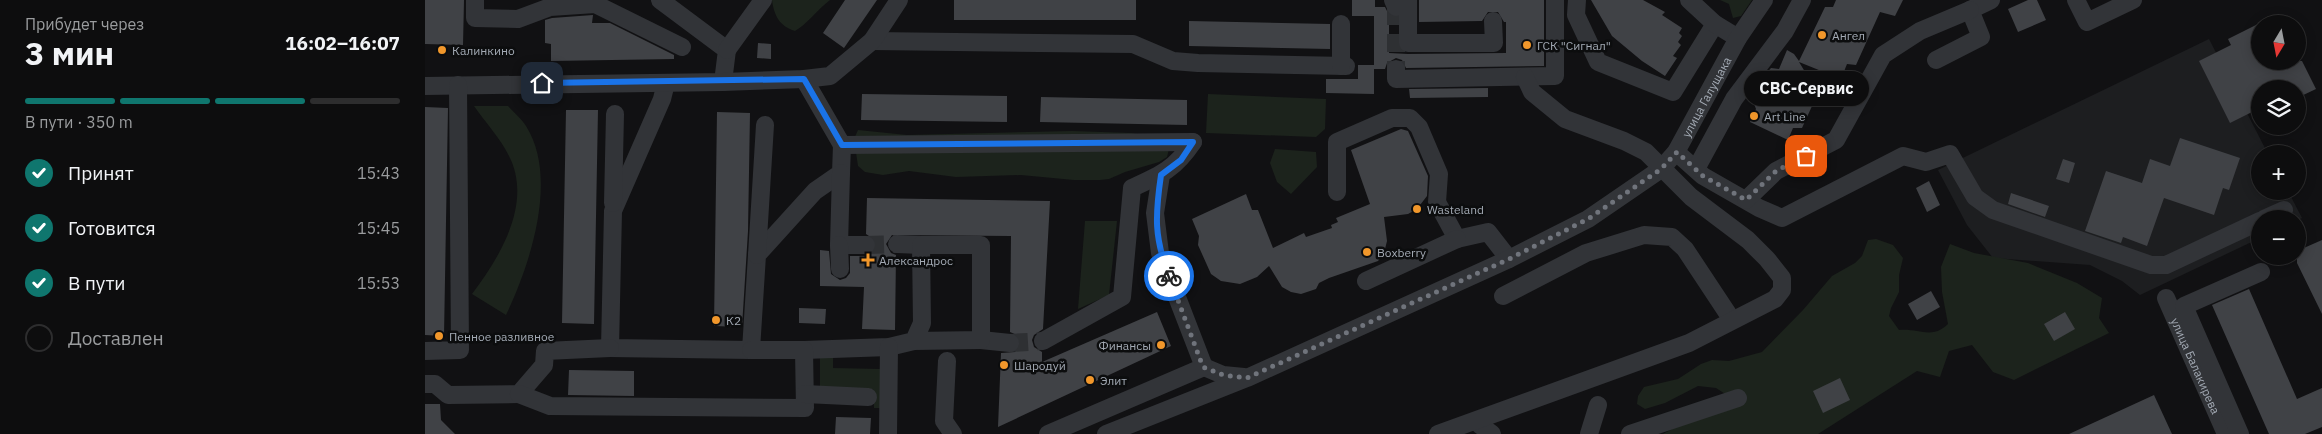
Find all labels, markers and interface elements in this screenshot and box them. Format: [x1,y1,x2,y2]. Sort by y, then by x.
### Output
text: Прибудет через [25,14,144,34]
north arrow [2251,15,2306,70]
map controls [2251,15,2306,265]
place label: Ангел [1832,28,1865,43]
marker: Ангел [1816,29,1828,41]
text: 16:02–16:07 [285,31,400,55]
text: 3 мин [25,32,114,74]
place label: ГСК "Сигнал" [1537,38,1611,53]
marker: ГСК "Сигнал" [1521,39,1533,51]
place label: Калинкино [452,43,515,58]
marker: Калинкино [436,44,448,56]
street label: улица Галущака [1678,53,1734,140]
pin [521,62,563,104]
icon: home [528,69,556,97]
callout: СВС-Сервис [1743,71,1869,106]
text: СВС-Сервис [1759,78,1854,98]
button: layers [2251,80,2306,135]
place label: Art Line [1764,109,1806,124]
marker: Art Line [1748,110,1760,122]
text: В пути · 350 m [25,112,133,132]
pin [1785,135,1827,177]
icon: bag [1792,142,1820,170]
button: + [2251,145,2306,200]
icon: check [25,159,53,187]
text: Принят [68,161,134,185]
text: 15:43 [357,163,400,183]
place label: Wasteland [1427,202,1484,217]
marker: Wasteland [1411,203,1423,215]
button: − [2251,210,2306,265]
icon: check [25,214,53,242]
text: Готовится [68,216,156,240]
text: 15:45 [357,218,400,238]
place label: Boxberry [1377,245,1426,260]
marker: Boxberry [1361,246,1373,258]
courier [1144,251,1194,301]
marker: Александрос [861,253,875,267]
place label: Александрос [879,253,953,268]
icon: bike [1155,262,1183,290]
icon: check [25,269,53,297]
text: В пути [68,271,126,295]
text: 15:53 [357,273,400,293]
place label: К2 [726,313,741,328]
marker: К2 [710,314,722,326]
street label: улица Балакирева [2168,315,2224,417]
text: Доставлен [68,326,164,350]
place label: Пенное разливное [449,329,555,344]
marker: Пенное разливное [433,330,445,342]
place label: Финансы [1099,338,1151,353]
marker: Финансы [1155,339,1167,351]
place label: Шародуй [1014,358,1066,373]
marker: Шародуй [998,359,1010,371]
place label: Элит [1100,373,1127,388]
marker: Элит [1084,374,1096,386]

